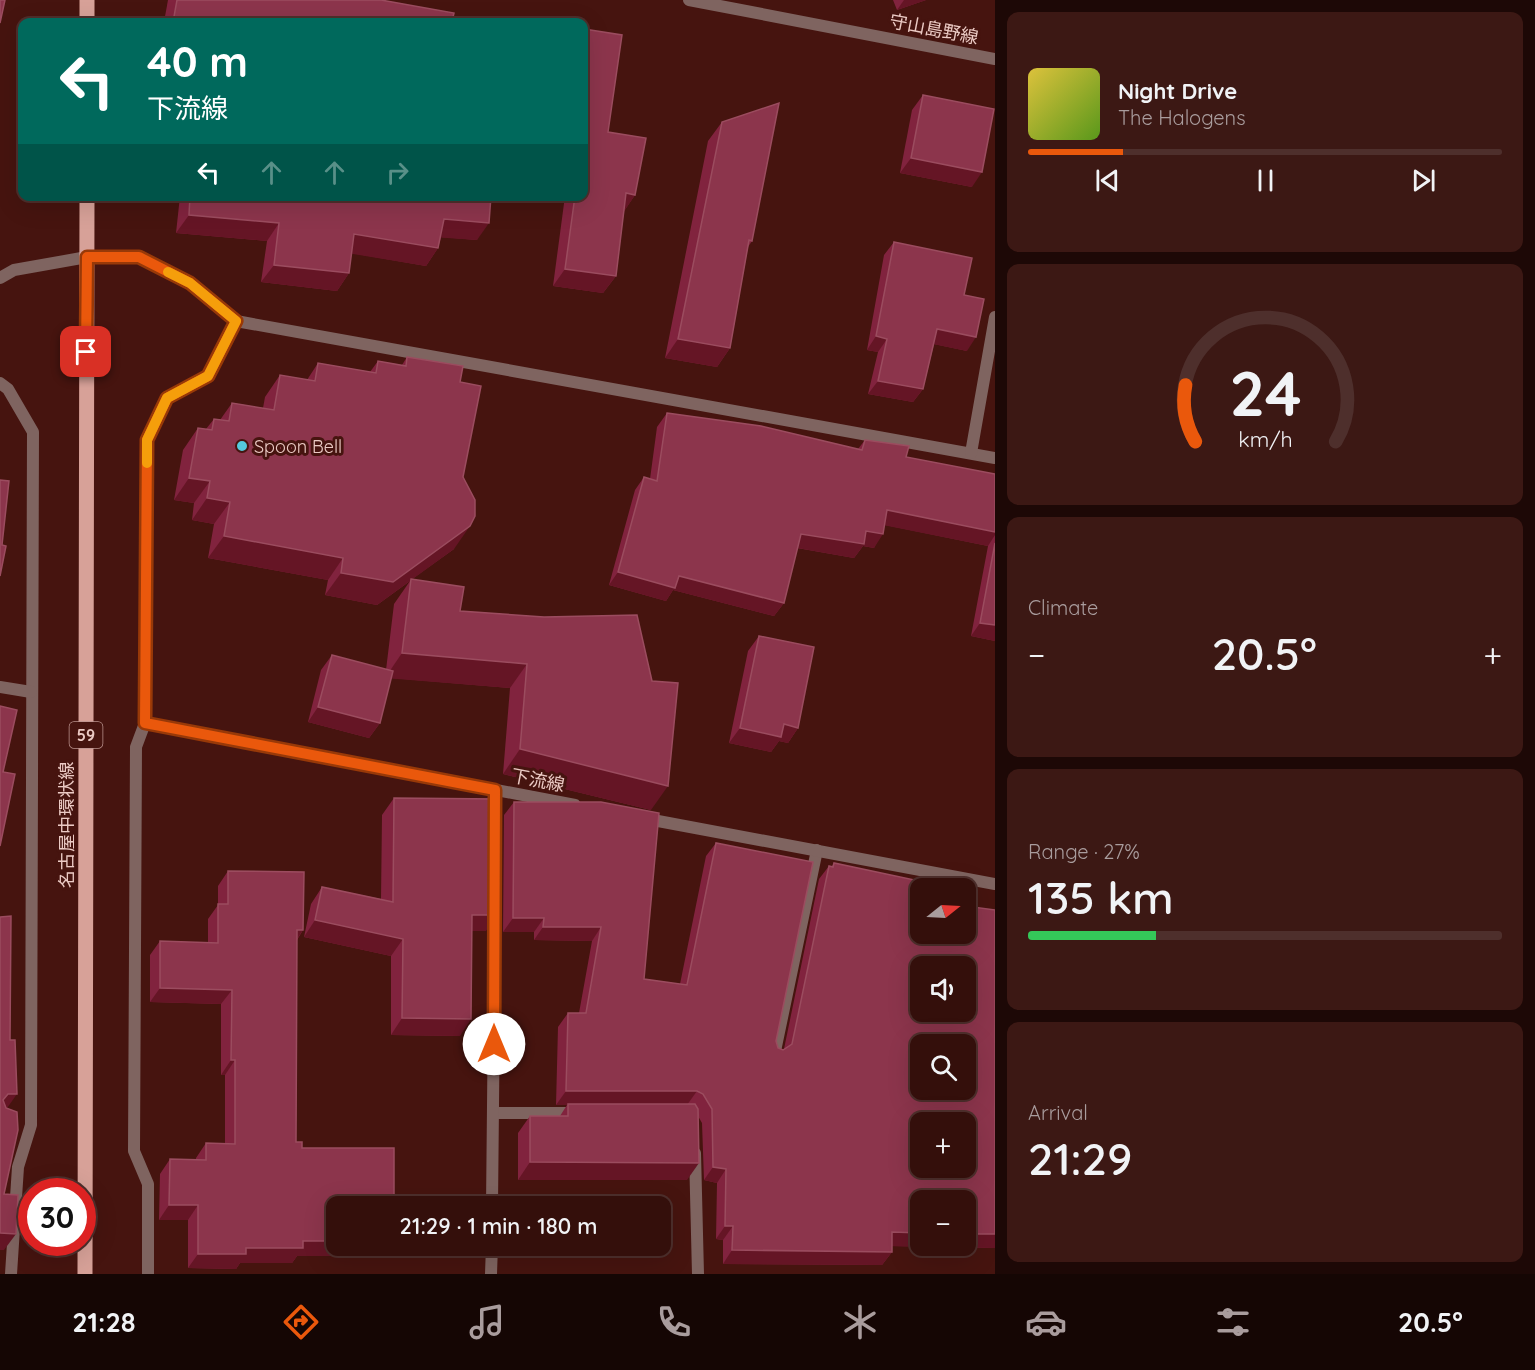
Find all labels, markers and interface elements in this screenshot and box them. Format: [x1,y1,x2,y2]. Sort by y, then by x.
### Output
street label: 守山島野線 [888,9,980,49]
text: 40 m [147,35,248,88]
icon: left [48,42,126,120]
text: Night Drive [1118,77,1237,105]
text: 下流線 [147,91,228,125]
text: The Halogens [1118,105,1246,130]
icon: left [192,156,225,189]
icon: ahead [255,156,288,189]
icon: ahead [318,156,351,189]
icon: right [381,156,414,189]
icon: previous [1091,164,1124,197]
icon: pause [1249,164,1282,197]
icon: next [1407,164,1440,197]
pin [60,326,111,377]
icon: arrive [69,335,102,368]
text: 24 [1229,354,1301,432]
text: km/h [1238,426,1292,452]
place label: Spoon Bell [254,435,342,458]
marker: Spoon Bell [235,439,249,453]
text: Climate [1028,595,1098,620]
text: 20.5° [1212,625,1317,681]
text: − [1028,634,1045,675]
text: + [1483,634,1502,675]
road number: 59 [70,722,103,748]
street label: 名古屋中環状線 [55,762,78,888]
street label: 下流線 [509,764,567,796]
text: Range · 27% [1028,839,1140,864]
text: 135 km [1028,869,1174,925]
north arrow [910,878,976,944]
map controls [910,878,976,1256]
button: sound [910,956,976,1022]
position arrow [462,1012,526,1076]
button: search [910,1034,976,1100]
text: Arrival [1028,1100,1088,1125]
button: + [910,1112,976,1178]
text: 21:29 [1028,1130,1132,1186]
speed limit sign: 30 [18,1178,96,1256]
button: − [910,1190,976,1256]
text: 21:29 · 1 min · 180 m [400,1212,597,1240]
icon: directions [280,1301,322,1343]
icon: music [466,1301,508,1343]
icon: phone [653,1301,695,1343]
icon: climate [839,1301,881,1343]
icon: car [1025,1301,1067,1343]
icon: filters [1212,1301,1254,1343]
text: 21:28 [72,1305,136,1339]
text: 20.5° [1398,1305,1463,1339]

